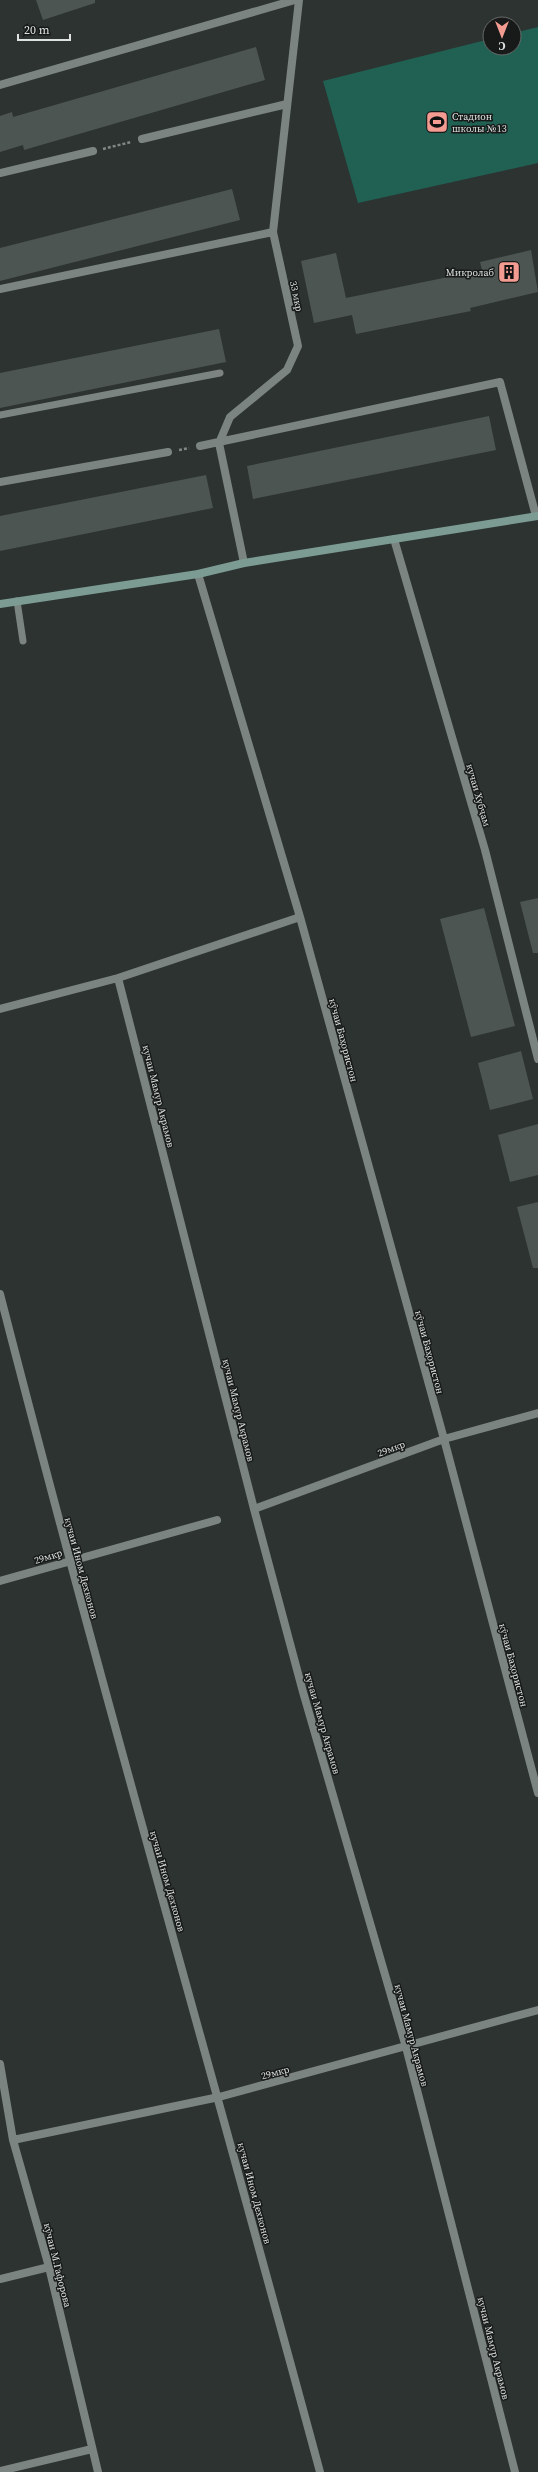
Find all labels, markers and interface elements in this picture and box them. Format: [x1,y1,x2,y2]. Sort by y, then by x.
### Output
scale bar [18,16,70,42]
north arrow [482,16,522,56]
text: 20 m [24,22,50,38]
text: С [498,38,505,53]
sports icon: Стадион школы №13 [424,109,450,135]
place label: Стадион школы №13 [452,110,507,135]
building icon: Микролаб [496,259,522,285]
place label: Микролаб [446,266,494,279]
street label: 33 мкр [287,280,306,313]
street label: кучаи Хубҷам [463,762,494,828]
street label: кӯчаи Баҳористон [326,997,361,1083]
street label: кучаи Мамур Акрамов [139,1043,178,1149]
street label: кӯчаи Баҳористон [412,1309,447,1395]
street label: кучаи Мамур Акрамов [219,1357,258,1463]
street label: 29мкр [376,1437,407,1459]
street label: кучаи Ином Дехконов [62,1516,101,1620]
street label: 29мкр [33,1546,64,1567]
street label: кӯчаи Баҳористон [496,1622,531,1708]
street label: кучаи Мамур Акрамов [302,1671,343,1776]
street label: кучаи Ином Дехконов [147,1829,188,1933]
street label: кучаи Мамур Акрамов [392,1983,431,2088]
street label: 29мкр [260,2062,291,2082]
street label: кучаи Ином Дехконов [235,2141,274,2245]
street label: кӯчаи М.Гафорова [41,2221,75,2310]
street label: кучаи Мамур Акрамов [474,2295,513,2401]

